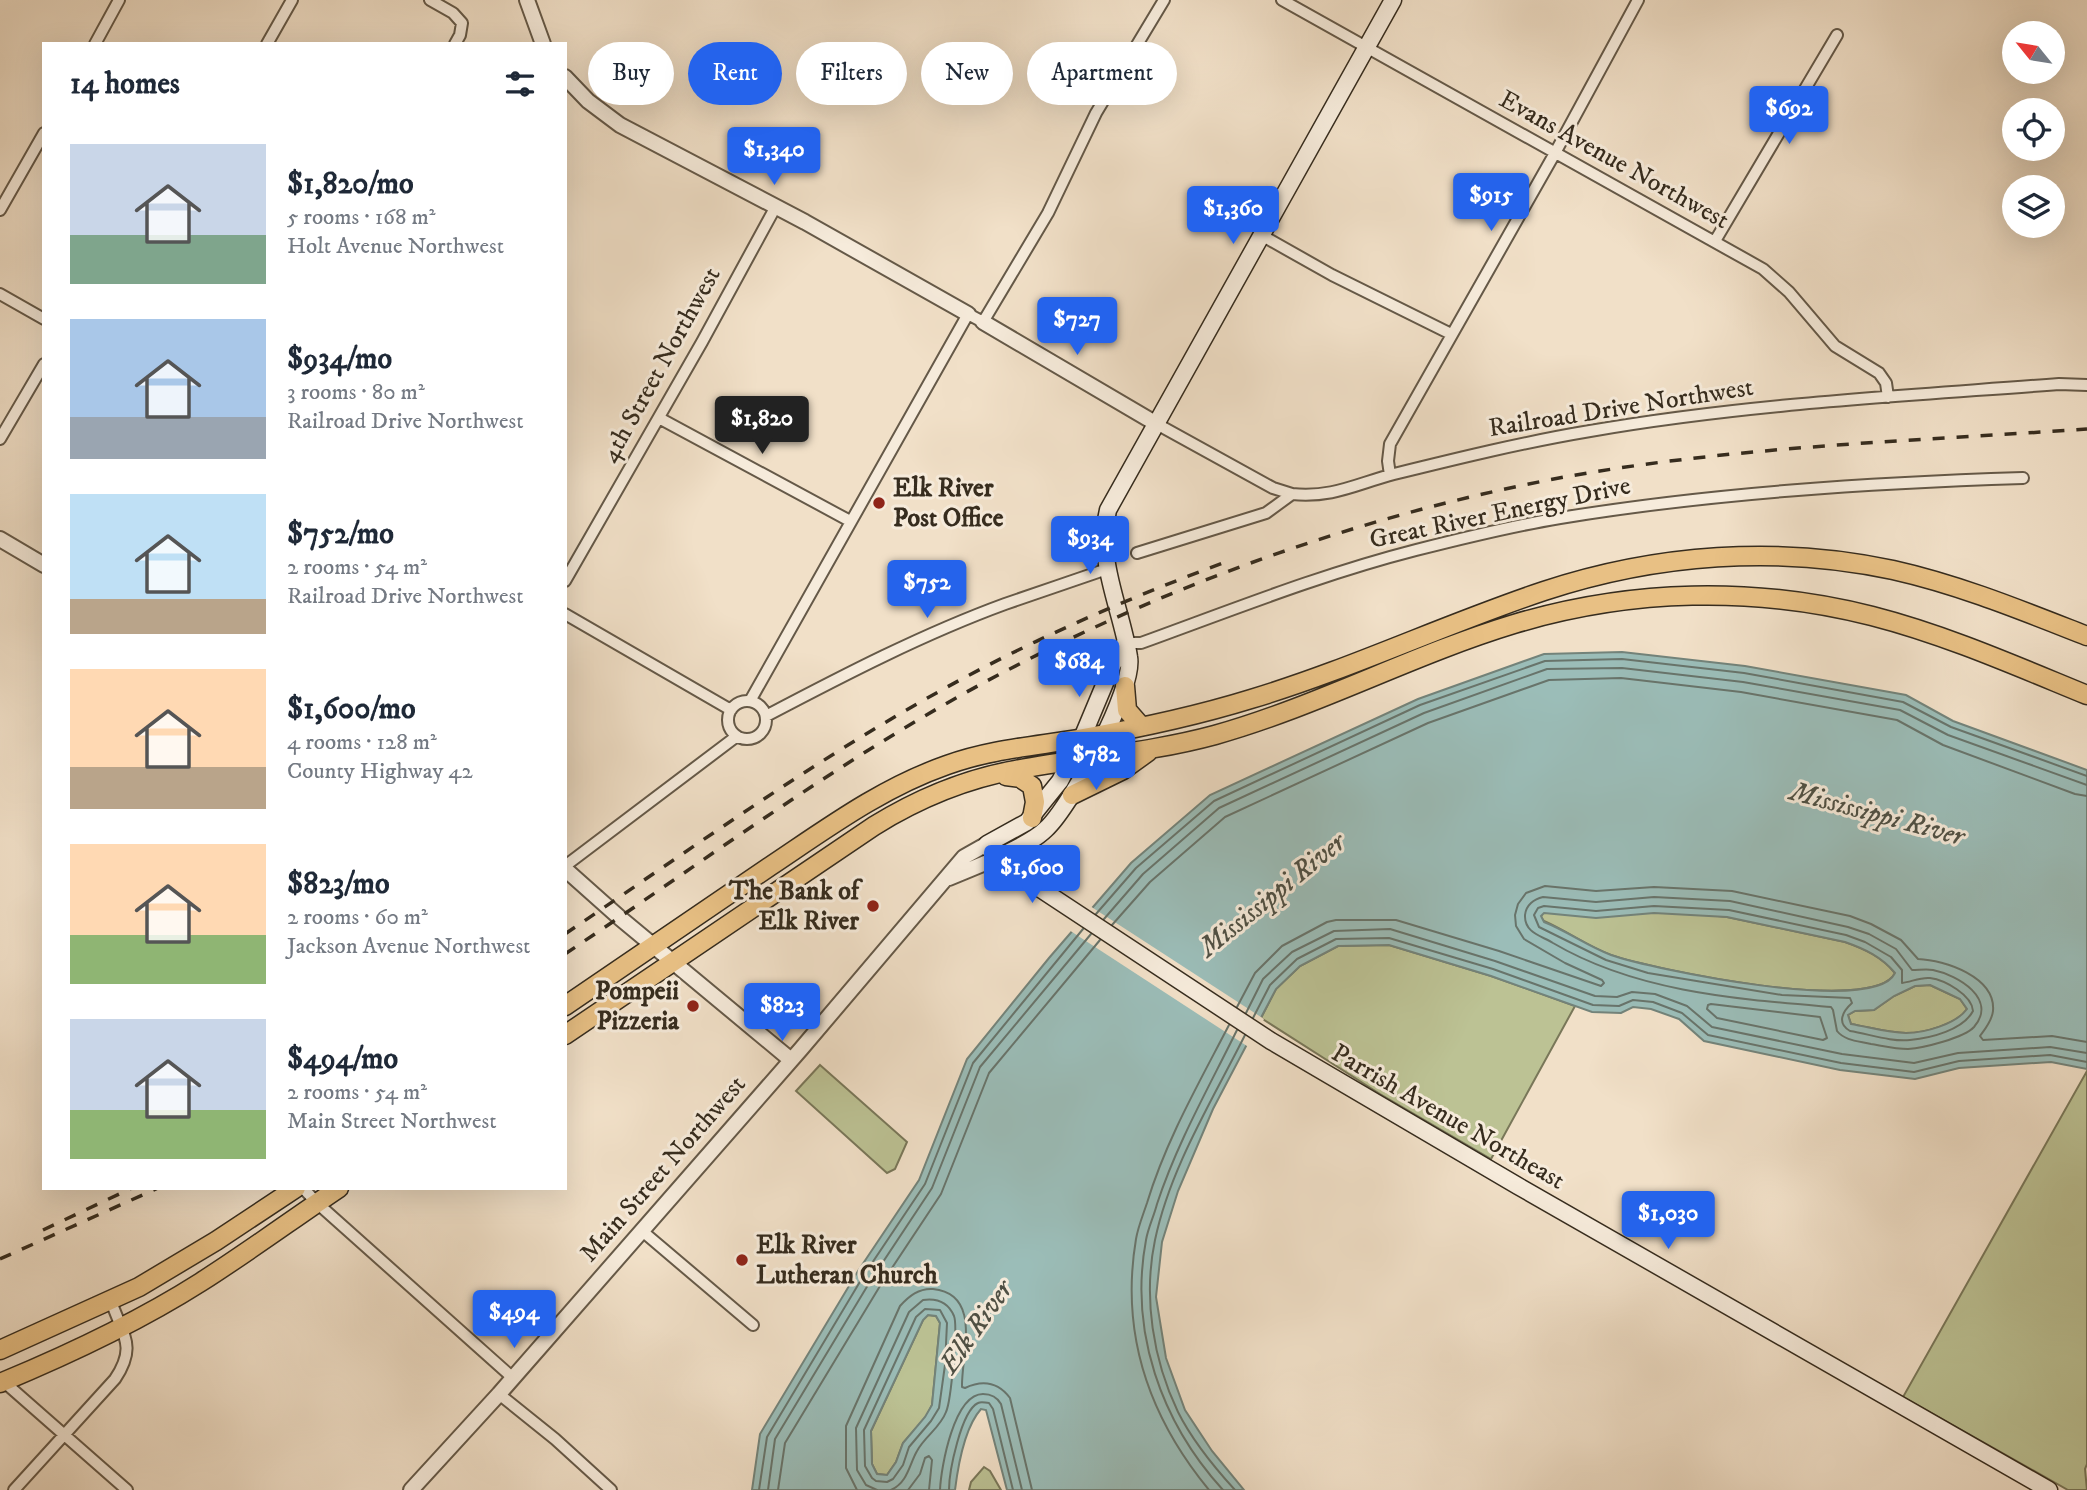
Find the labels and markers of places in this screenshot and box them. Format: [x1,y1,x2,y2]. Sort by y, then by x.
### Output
pin: $692 [1748,86,1830,146]
pin: $1,340 [717,128,831,187]
pin: $915 [1450,174,1532,233]
pin: $1,360 [1176,187,1290,246]
pin: $727 [1036,298,1118,357]
pin: $1,820 [705,396,819,456]
place label: Elk River Post Office [893,472,1004,535]
marker: Elk River Post Office [871,495,887,511]
pin: $934 [1049,516,1131,576]
pin: $752 [886,560,968,620]
pin: $684 [1038,640,1120,699]
pin: $782 [1055,732,1137,792]
pin: $1,600 [975,846,1089,905]
place label: The Bank of Elk River [728,875,864,938]
marker: The Bank of Elk River [865,898,881,914]
place label: Pompeii Pizzeria [595,975,680,1038]
pin: $823 [741,984,823,1043]
marker: Pompeii Pizzeria [685,998,701,1014]
pin: $1,030 [1611,1192,1725,1251]
place label: Elk River Lutheran Church [756,1229,938,1292]
marker: Elk River Lutheran Church [734,1252,750,1268]
pin: $494 [473,1290,555,1350]

